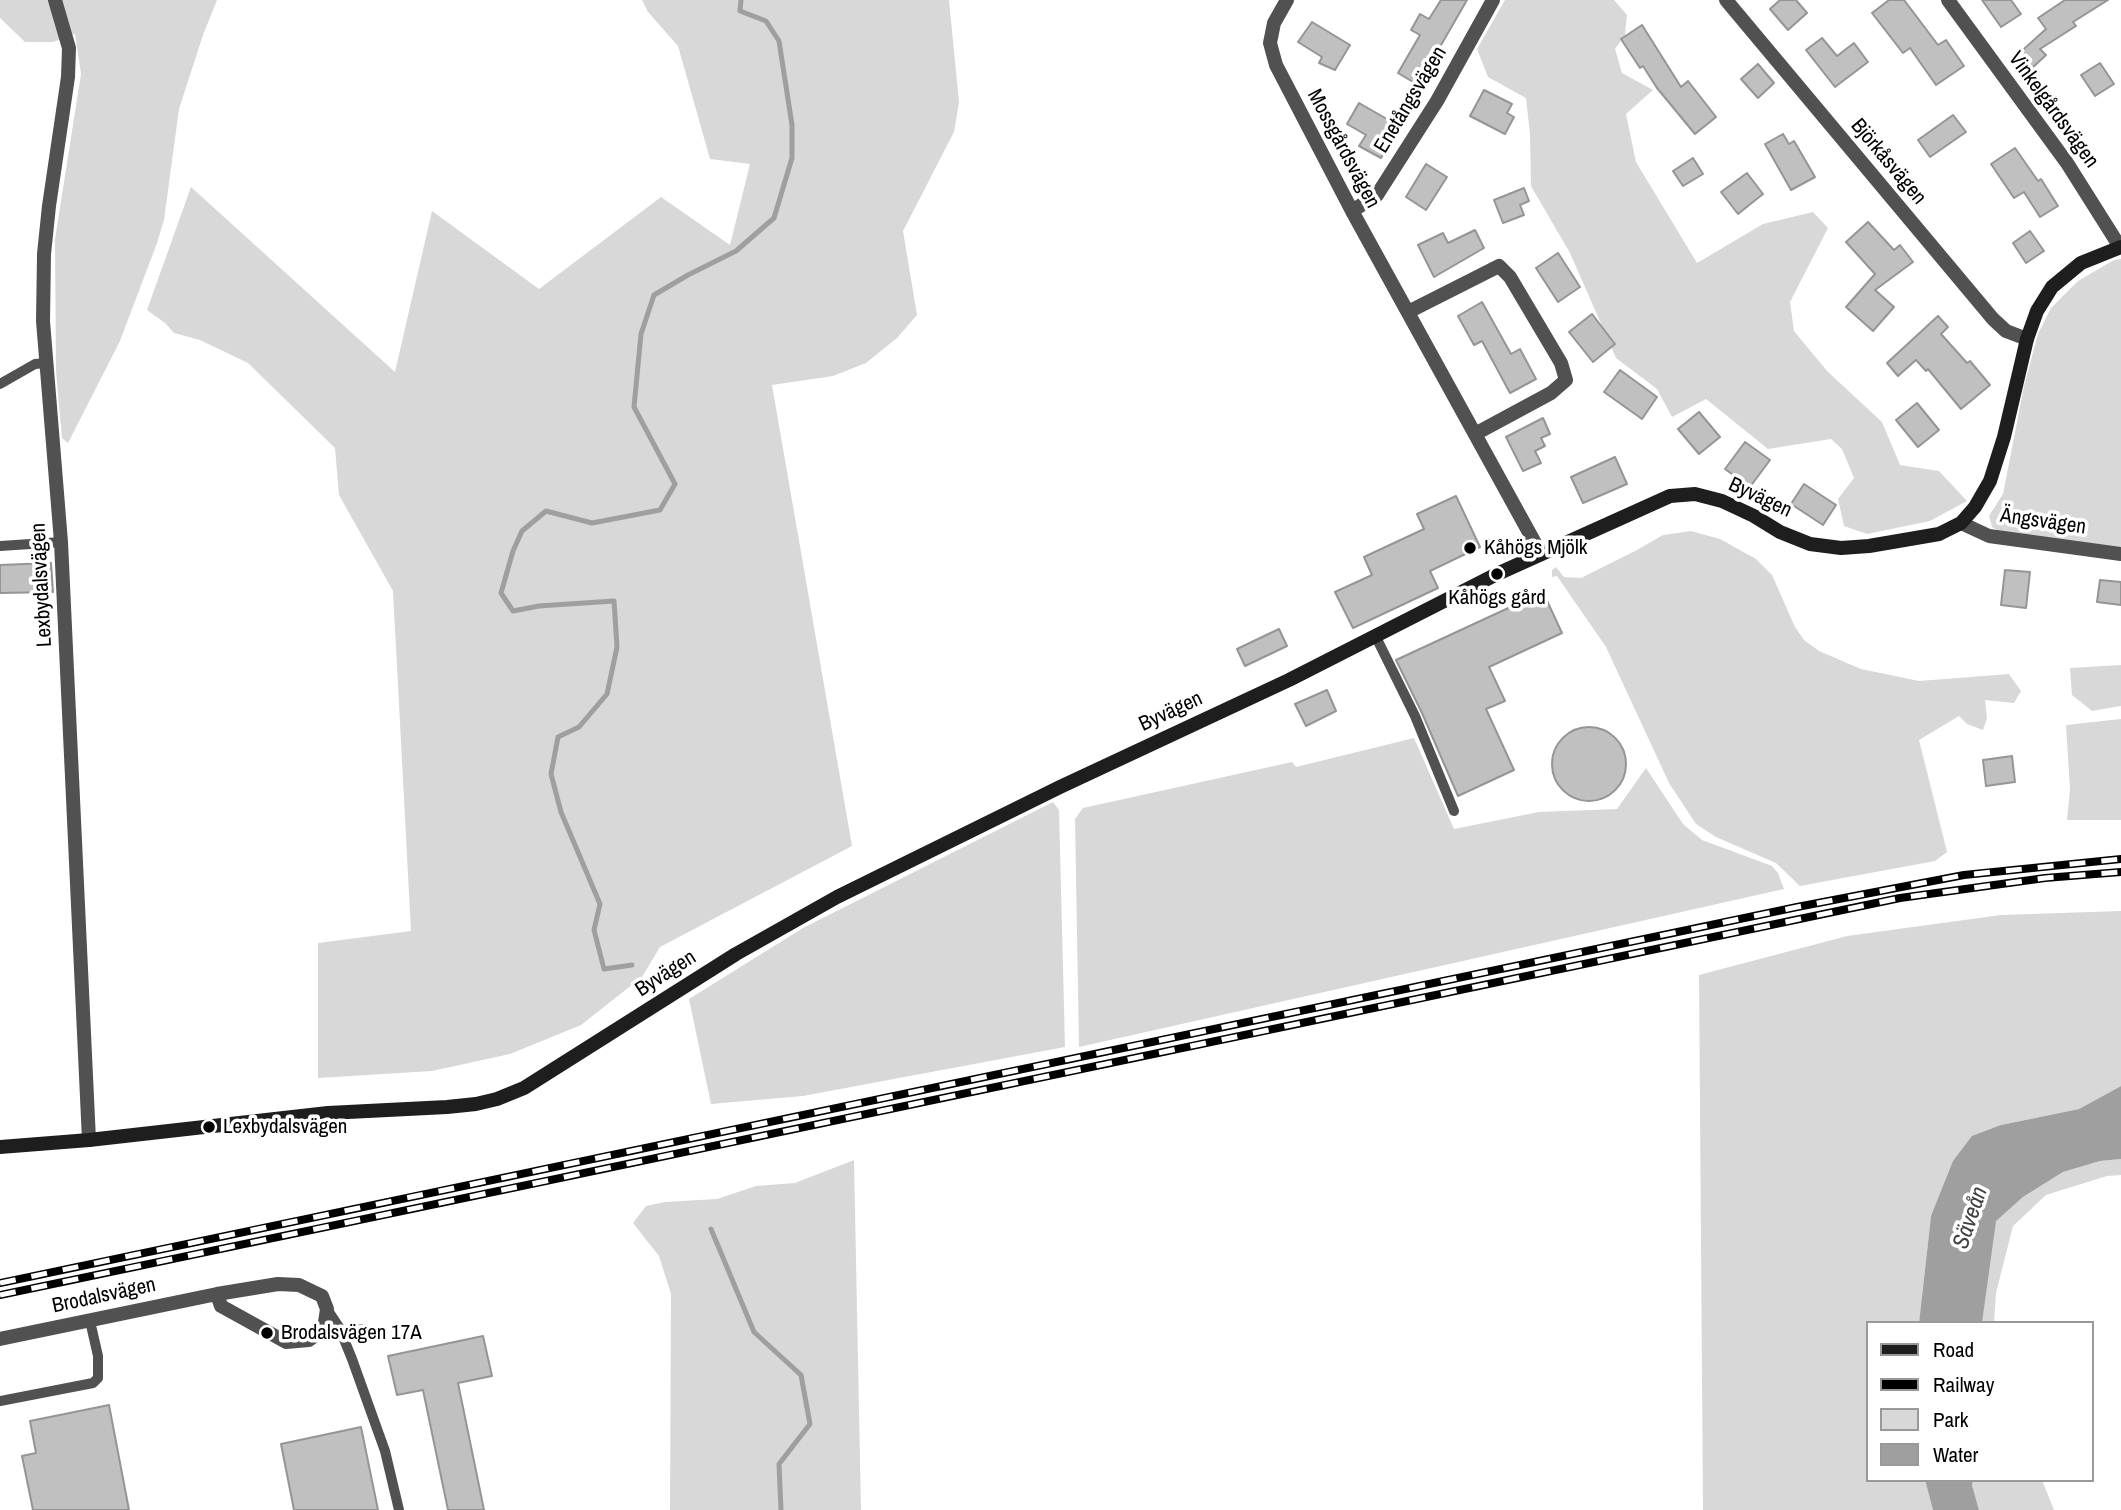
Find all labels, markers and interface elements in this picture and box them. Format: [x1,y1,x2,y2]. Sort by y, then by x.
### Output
street label: Enetångsvägen [1369,42,1453,158]
street label: Vinkelgårdsvägen [2002,47,2104,173]
street label: Mossgårdsvägen [1301,85,1385,213]
street label: Björkåsvägen [1845,114,1931,210]
street label: Byvägen [1724,472,1796,524]
street label: Ängsvägen [1999,504,2087,540]
street label: Lexbydalsvägen [26,522,58,648]
place label: Kåhögs Mjölk [1484,535,1587,561]
marker: Kåhögs Mjölk [1462,540,1478,556]
marker: Kåhögs gård [1489,566,1505,582]
place label: Kåhögs gård [1448,585,1546,611]
street label: Byvägen [1135,686,1207,738]
street label: Byvägen [631,945,701,1003]
place label: Lexbydalsvägen [223,1114,347,1140]
marker: Lexbydalsvägen [201,1119,217,1135]
water label: Säveån [1948,1183,1994,1253]
street label: Brodalsvägen [50,1273,158,1319]
place label: Brodalsvägen 17A [281,1320,422,1346]
legend [1866,1321,2093,1482]
marker: Brodalsvägen 17A [259,1325,275,1341]
text: Road [1933,1335,1974,1364]
text: Railway [1933,1370,1994,1399]
text: Park [1933,1405,1968,1434]
text: Water [1933,1440,1978,1469]

